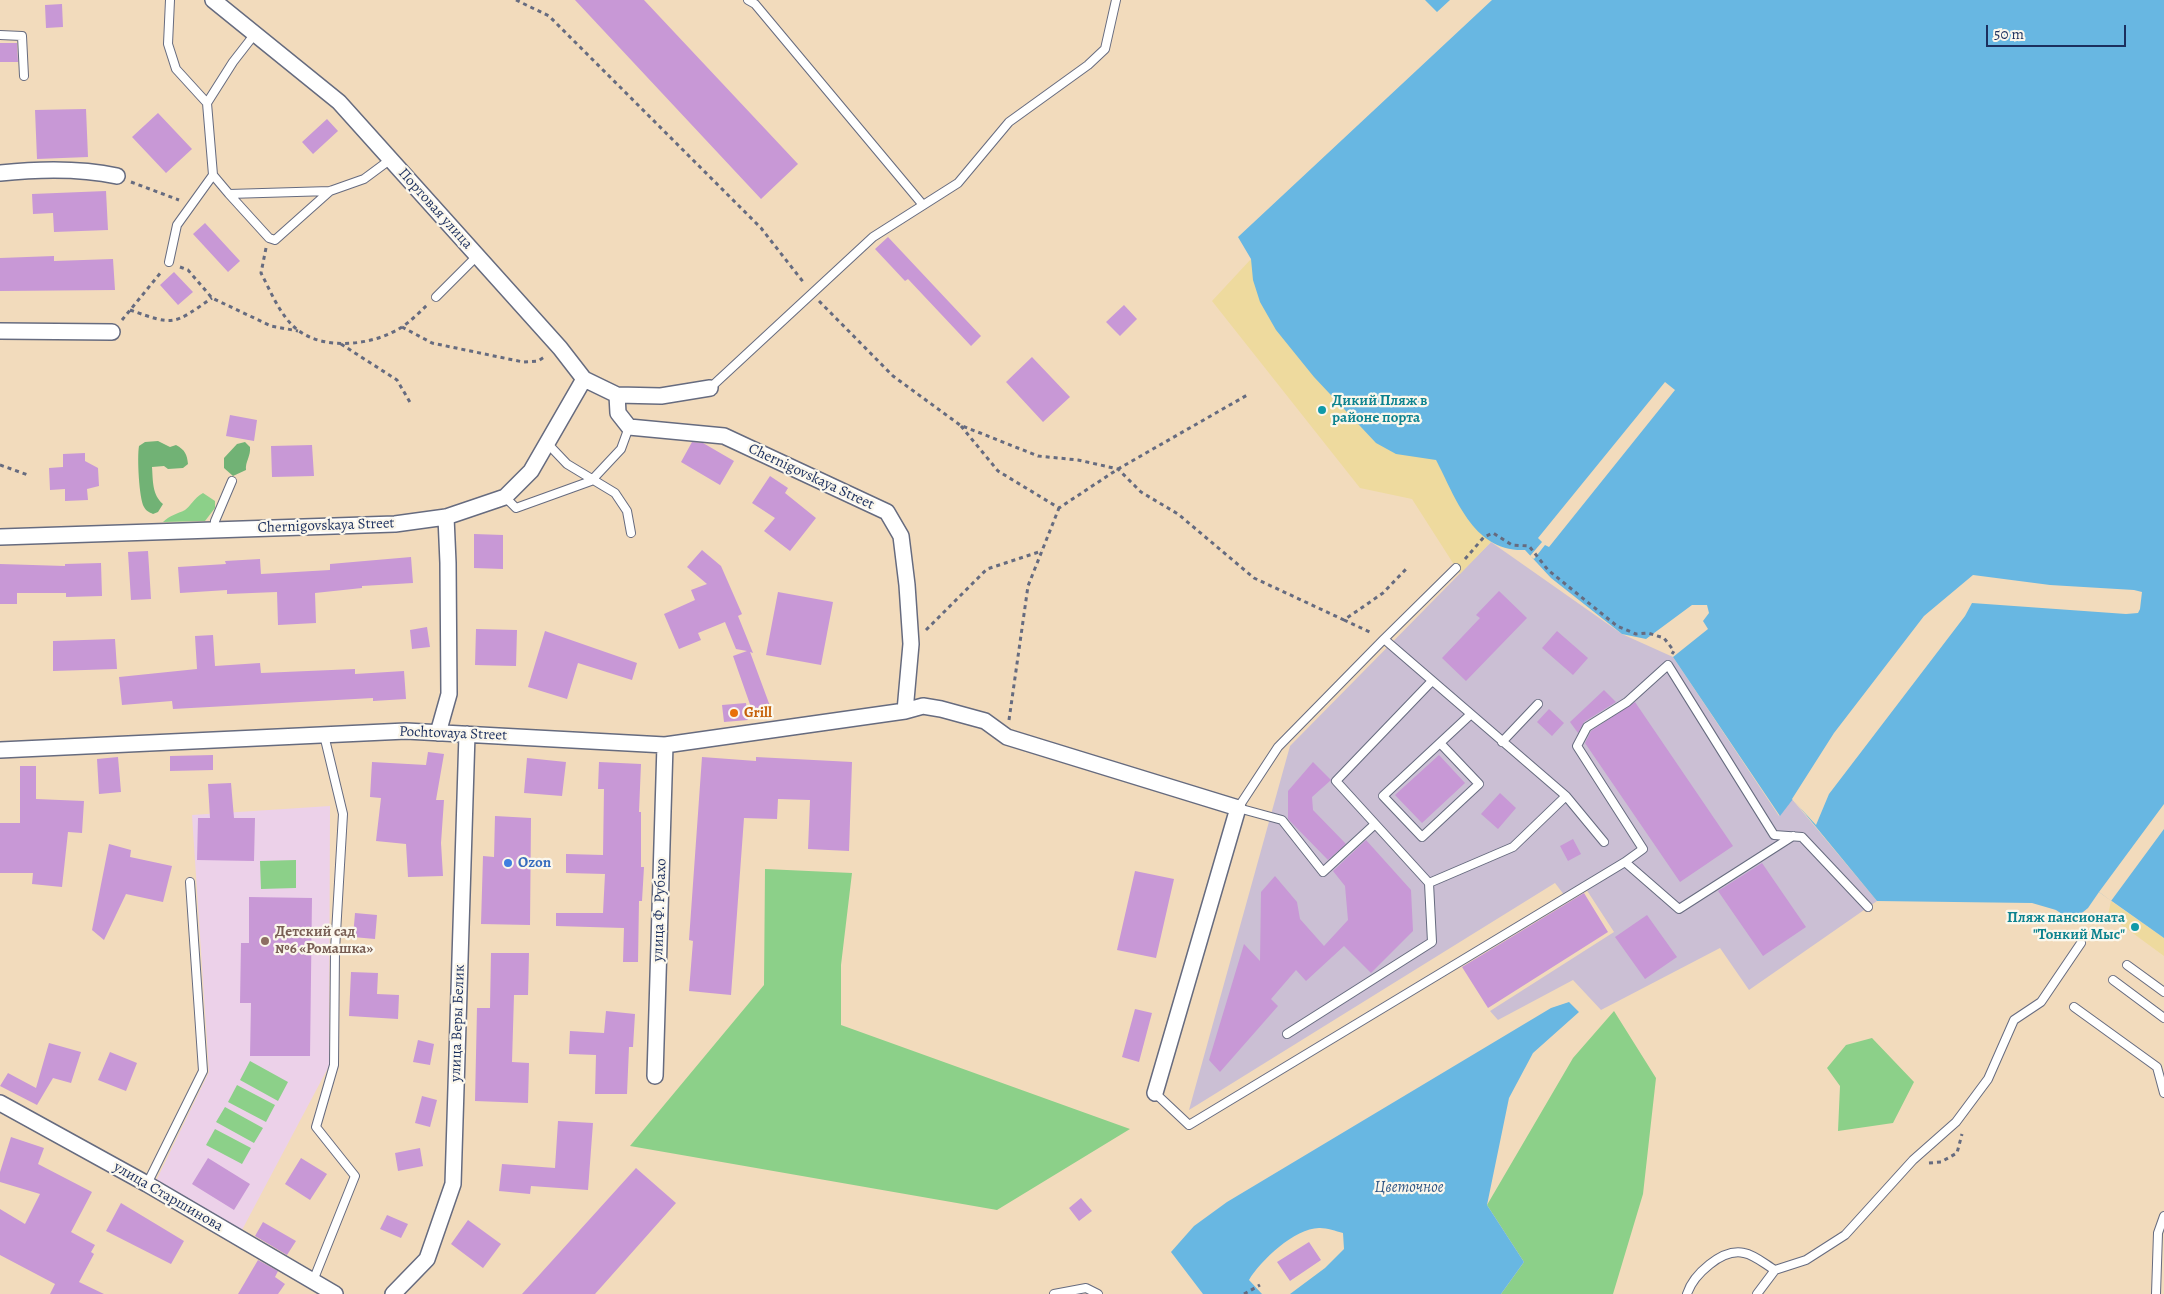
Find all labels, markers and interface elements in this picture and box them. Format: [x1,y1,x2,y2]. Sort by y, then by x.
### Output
scale bar [1989,15,2129,47]
text: 50 m [1994,24,2024,44]
street label: Портовая улица [394,165,476,253]
place label: Дикий Пляж в районе порта [1332,392,1427,427]
marker: Дикий Пляж в районе порта [1316,404,1328,416]
street label: Chernigovskaya Street [745,440,877,514]
street label: Chernigovskaya Street [257,515,395,537]
place label: Grill [744,704,772,722]
marker: Grill [728,707,740,719]
street label: Pochtovaya Street [399,723,507,745]
place label: Ozon [518,854,551,872]
marker: Ozon [502,857,514,869]
street label: улица Ф. Рубахо [649,858,671,962]
place label: Пляж пансионата "Тонкий Мыс" [2007,909,2125,944]
marker: Пляж пансионата "Тонкий Мыс" [2129,921,2141,933]
place label: Детский сад №6 «Ромашка» [275,923,373,958]
marker: Детский сад №6 «Ромашка» [259,935,271,947]
street label: улица Веры Белик [447,964,469,1082]
street label: улица Старшинова [110,1158,226,1236]
water label: Цветочное [1374,1178,1444,1198]

